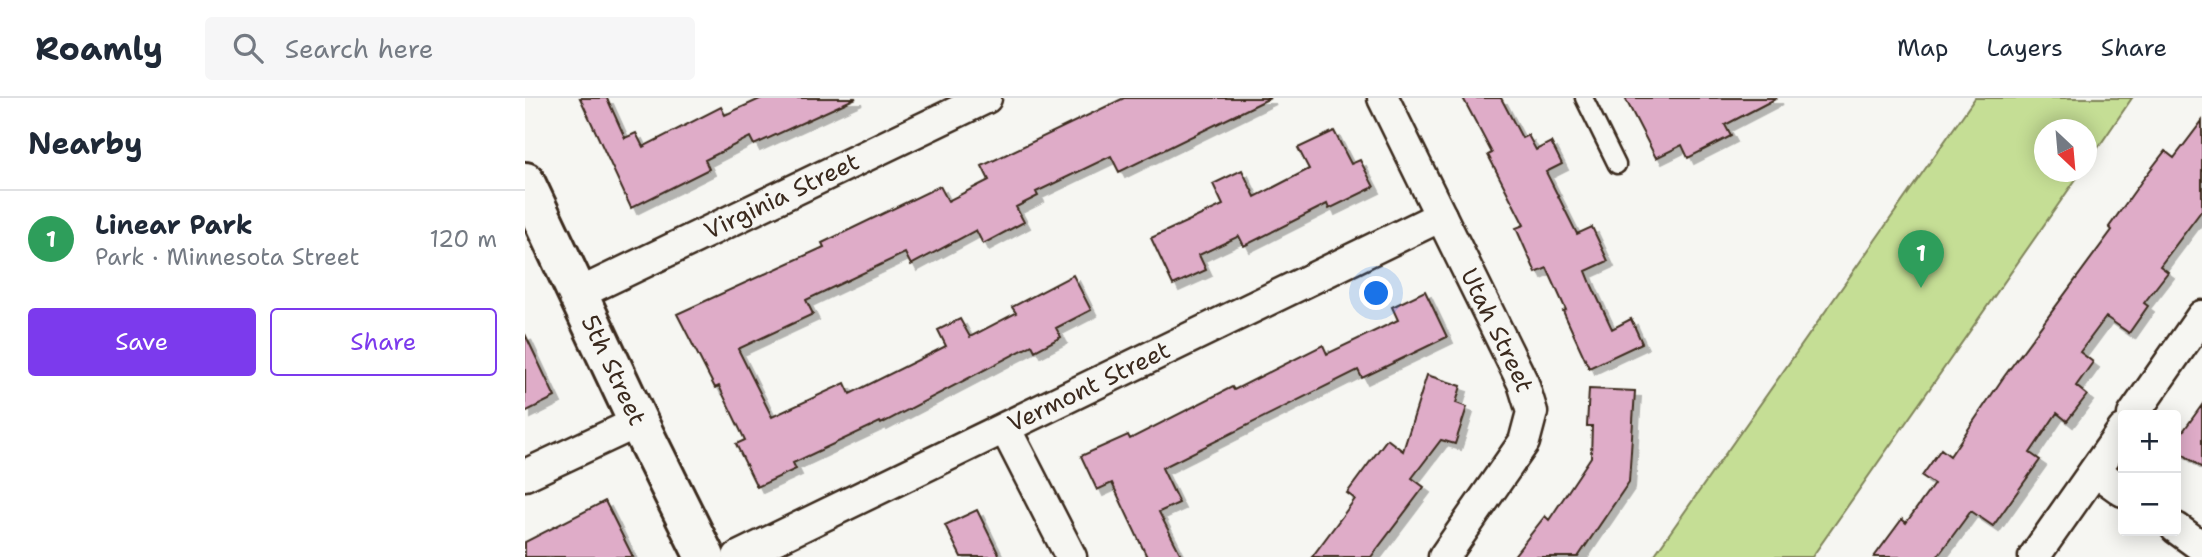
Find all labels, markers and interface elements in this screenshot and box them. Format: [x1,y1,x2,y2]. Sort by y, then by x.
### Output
search box [205,17,695,80]
text: Roamly [35,26,163,71]
icon: search [229,29,267,67]
text: Search here [285,31,433,66]
text: Map [1897,32,1948,64]
text: Layers [1986,32,2063,64]
text: Share [2101,32,2167,64]
north arrow [2034,119,2097,182]
text: Nearby [28,123,143,164]
street label: Virginia Street [699,145,865,247]
text: Linear Park [95,207,253,242]
text: 1 [46,224,56,254]
text: 120 m [429,224,497,254]
pin: 1 [1898,230,1944,288]
text: Park · Minnesota Street [95,242,360,272]
street label: Utah Street [1453,263,1541,396]
your location [1359,276,1393,310]
button: Save [28,308,256,376]
button: Share [270,308,497,376]
street label: 5th Street [574,310,653,431]
street label: Vermont Street [1002,334,1175,440]
map controls [2118,410,2181,536]
button: + [2118,410,2181,473]
button: − [2118,473,2181,536]

